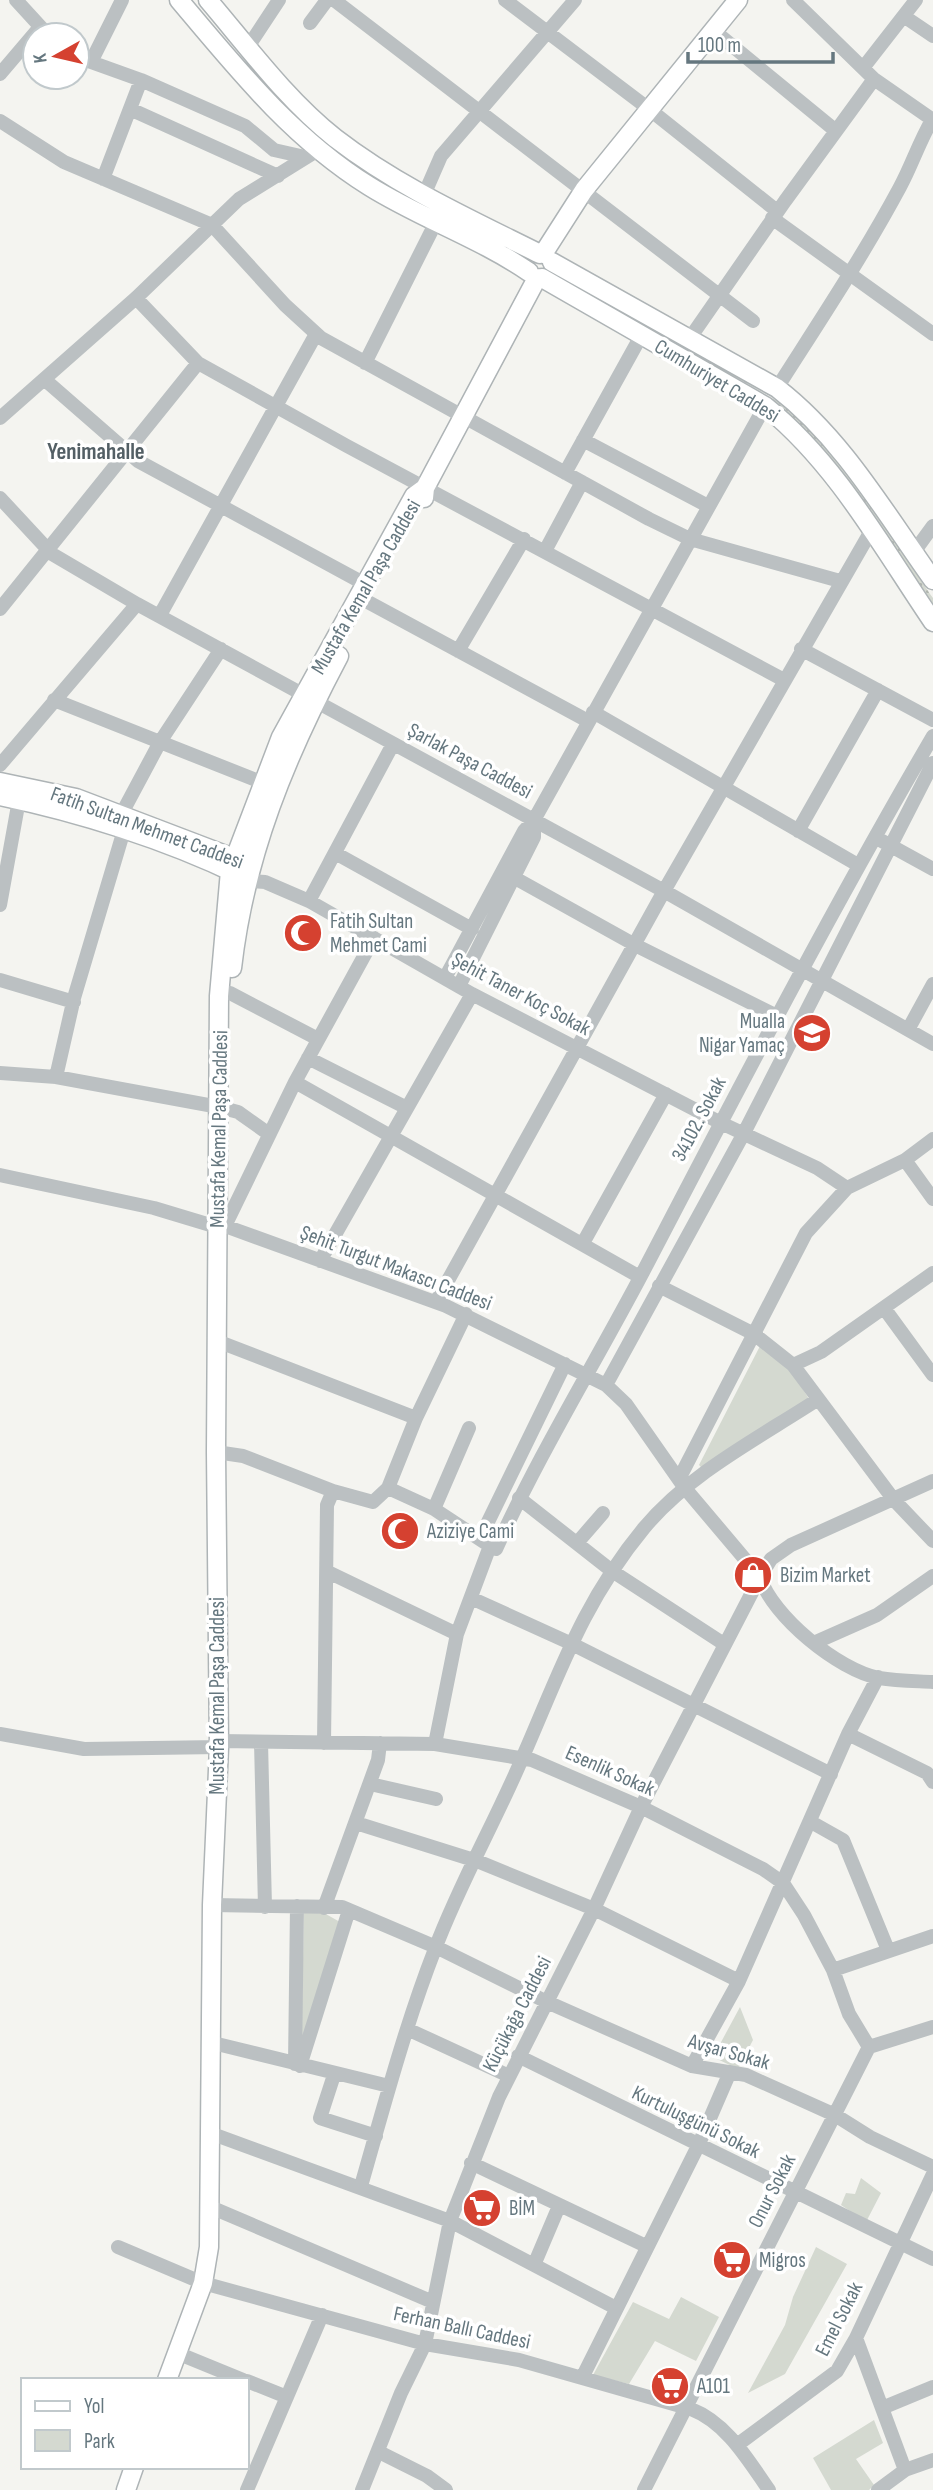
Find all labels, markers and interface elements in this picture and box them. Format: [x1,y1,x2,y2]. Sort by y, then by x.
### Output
north arrow [21,21,91,91]
scale bar [688,21,833,65]
text: 100 m [698,33,741,58]
text: K [29,51,53,64]
street label: Cumhuriyet Caddesi [650,334,784,428]
district label: Yenimahalle [47,438,145,466]
street label: Mustafa Kemal Paşa Caddesi [306,495,426,679]
street label: Şarlak Paşa Caddesi [404,718,536,804]
street label: Fatih Sultan Mehmet Caddesi [47,781,247,875]
place label: Fatih Sultan Mehmet Cami [330,909,427,958]
mosque icon: Fatih Sultan Mehmet Cami [282,912,324,954]
street label: Şehit Taner Koç Sokak [447,947,595,1041]
place label: Mualla Nigar Yamaç [699,1009,785,1058]
school or university icon: Mualla Nigar Yamaç [791,1012,833,1054]
street label: Mustafa Kemal Paşa Caddesi [205,1030,233,1228]
street label: 34102. Sokak [666,1072,732,1166]
street label: Şehit Turgut Makascı Caddesi [297,1220,495,1316]
mosque icon: Aziziye Cami [379,1510,421,1552]
place label: Aziziye Cami [426,1519,514,1544]
shop icon: Bizim Market [732,1554,774,1596]
place label: Bizim Market [780,1563,871,1588]
street label: Mustafa Kemal Paşa Caddesi [205,1597,230,1795]
street label: Esenlik Sokak [561,1740,659,1802]
street label: Küçükağa Caddesi [477,1952,557,2076]
street label: Avşar Sokak [684,2028,773,2076]
street label: Kurtuluşgünü Sokak [628,2080,764,2164]
street label: Onur Sokak [743,2150,801,2232]
supermarket icon: BİM [461,2187,503,2229]
place label: BİM [509,2196,535,2221]
supermarket icon: Migros [711,2239,753,2281]
place label: Migros [759,2248,806,2273]
street label: Emel Sokak [810,2278,868,2360]
street label: Ferhan Ballı Caddesi [391,2301,533,2355]
supermarket icon: A101 [649,2365,691,2407]
place label: A101 [696,2374,731,2399]
legend [21,2378,248,2469]
text: Yol [84,2394,104,2419]
text: Park [84,2429,115,2454]

